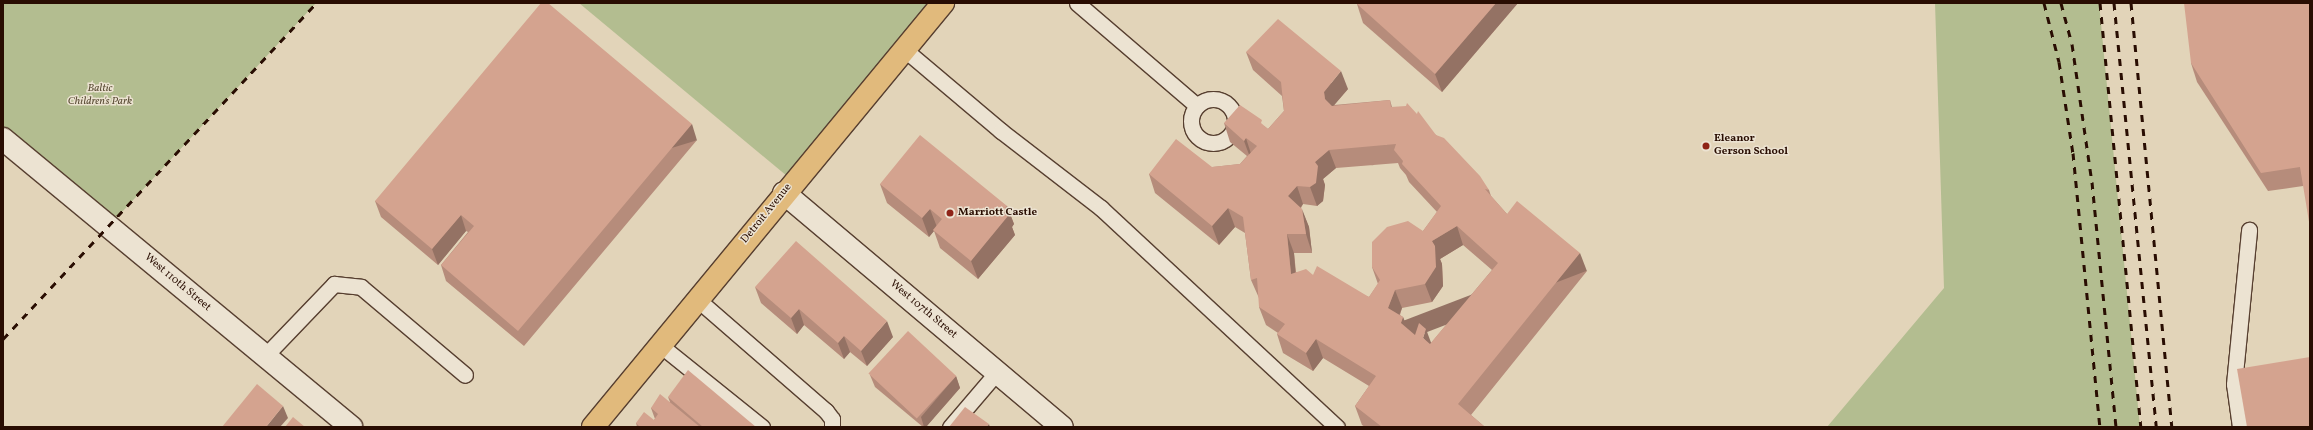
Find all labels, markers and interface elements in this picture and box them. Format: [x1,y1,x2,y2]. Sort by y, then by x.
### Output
park label: Baltic Children's Park [68,83,132,109]
place label: Eleanor Gerson School [1714,133,1788,159]
marker: Eleanor Gerson School [1701,141,1711,151]
street label: Detroit Avenue [739,182,795,246]
place label: Marriott Castle [958,206,1037,220]
marker: Marriott Castle [945,208,955,218]
street label: West 110th Street [141,251,213,315]
street label: West 107th Street [887,278,959,342]

